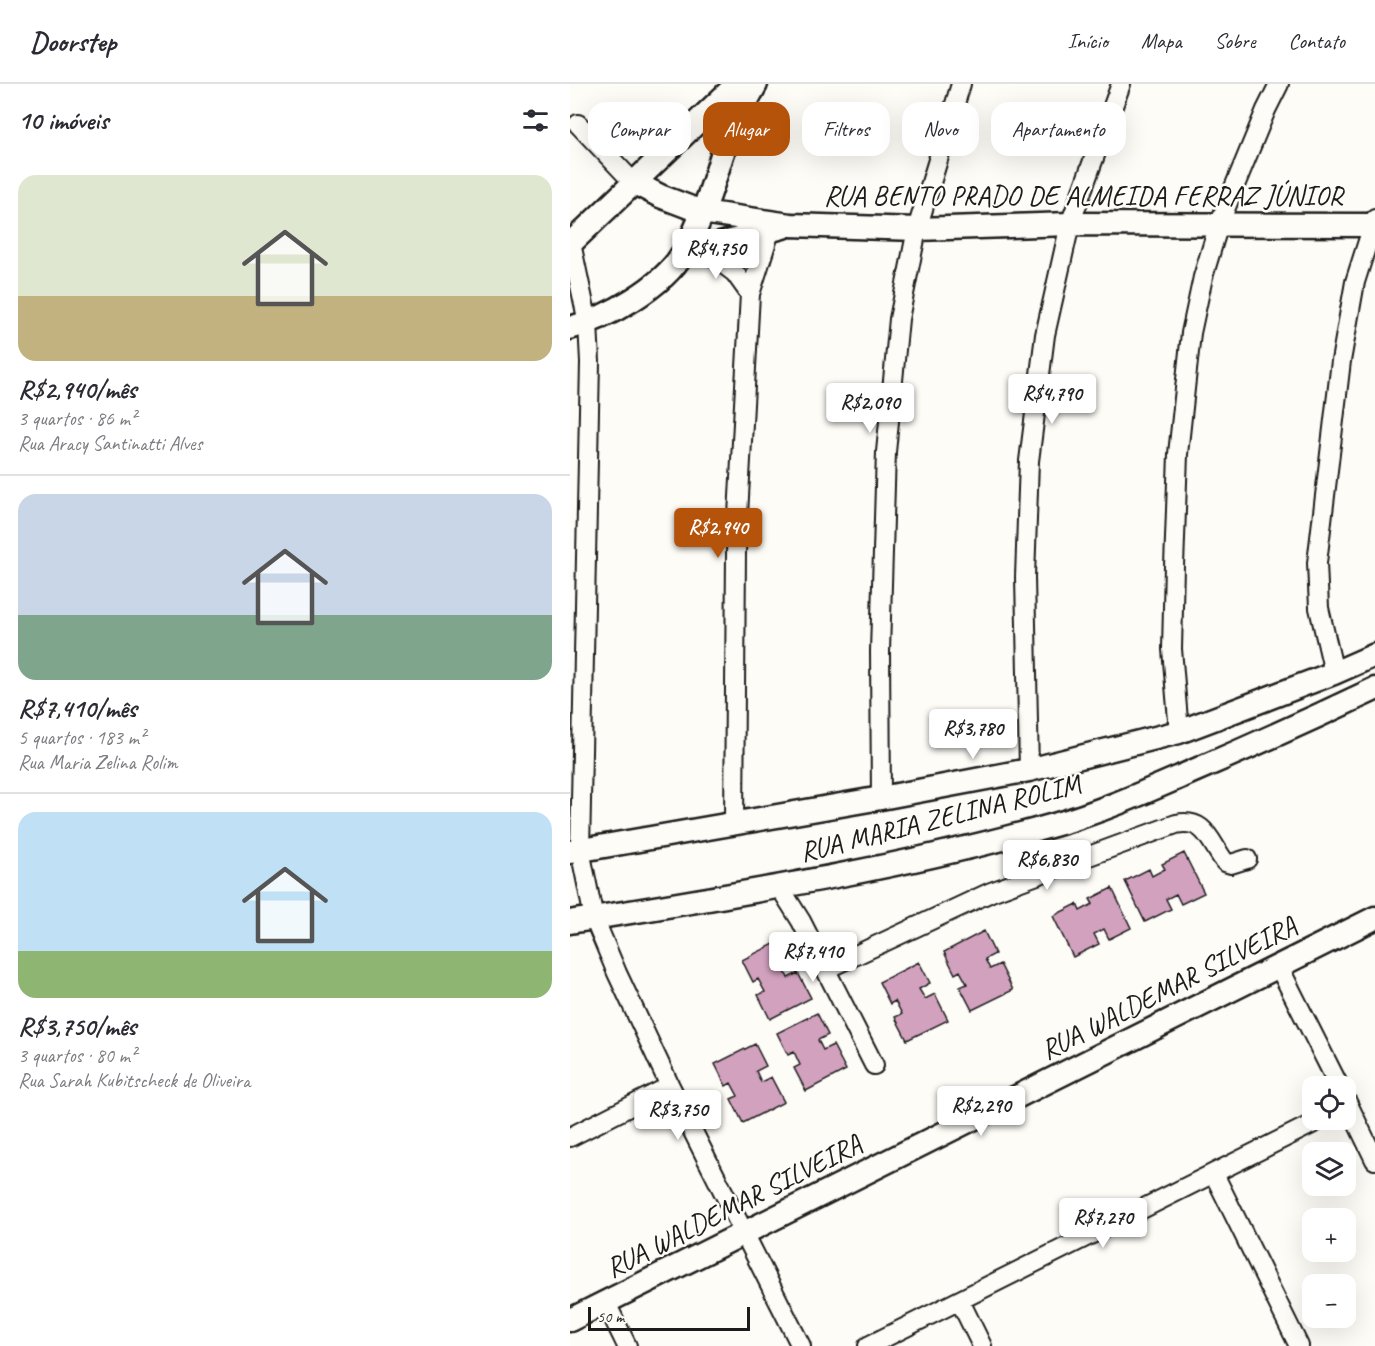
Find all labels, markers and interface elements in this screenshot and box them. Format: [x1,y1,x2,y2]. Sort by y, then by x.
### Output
text: Doorstep [30,24,116,59]
text: Início [1068,28,1108,54]
text: Mapa [1141,28,1182,54]
text: Sobre [1215,28,1255,54]
text: Contato [1288,28,1345,54]
chip: Comprar [588,102,691,156]
chip: Alugar [703,102,790,156]
chip: Filtros [802,102,890,156]
chip: Novo [902,102,979,156]
chip: Apartamento [991,102,1126,156]
text: 10 imóveis [18,104,108,137]
icon: filters [519,104,552,137]
street label: RUA BENTO PRADO DE ALMEIDA FERRAZ JÚNIOR [824,178,1345,213]
icon: home [231,214,339,322]
pin: R$4,750 [661,229,771,280]
text: R$4,750 [686,236,746,261]
text: R$2,940/mês [18,373,136,406]
pin: R$4,790 [997,374,1107,425]
text: R$4,790 [1022,381,1082,406]
pin: R$2,090 [815,383,925,434]
text: R$2,090 [840,390,900,415]
text: 3 quartos · 86 m² [18,406,136,431]
text: Rua Aracy Santinatti Alves [18,431,202,456]
pin: R$2,940 [663,508,773,559]
text: R$2,940 [688,515,748,540]
icon: home [231,533,339,641]
text: R$7,410/mês [18,692,137,725]
pin: R$3,780 [918,709,1028,760]
text: R$3,780 [943,716,1003,741]
text: 5 quartos · 183 m² [18,725,145,750]
text: Rua Maria Zelina Rolim [18,750,177,775]
street label: RUA MARIA ZELINA ROLIM [796,765,1086,869]
pin: R$6,830 [992,840,1102,891]
text: R$6,830 [1017,847,1077,872]
icon: home [231,851,339,959]
street label: RUA WALDEMAR SILVEIRA [1034,907,1303,1067]
pin: R$7,410 [758,932,868,983]
text: R$7,410 [783,939,843,964]
text: R$3,750/mês [18,1010,136,1043]
text: 3 quartos · 80 m² [18,1043,136,1068]
text: Rua Sarah Kubitscheck de Oliveira [18,1068,250,1093]
map controls [1302,1076,1356,1328]
button: locate [1302,1076,1356,1130]
pin: R$2,290 [926,1086,1036,1137]
pin: R$3,750 [623,1090,733,1141]
text: R$2,290 [951,1093,1011,1118]
text: R$3,750 [648,1097,708,1122]
street label: RUA WALDEMAR SILVEIRA [599,1125,868,1285]
button: layers [1302,1142,1356,1196]
pin: R$7,270 [1048,1198,1158,1249]
text: R$7,270 [1073,1205,1133,1230]
button: + [1302,1208,1356,1262]
button: − [1302,1274,1356,1328]
scale bar [588,1304,750,1332]
text: 50 m [597,1307,624,1327]

